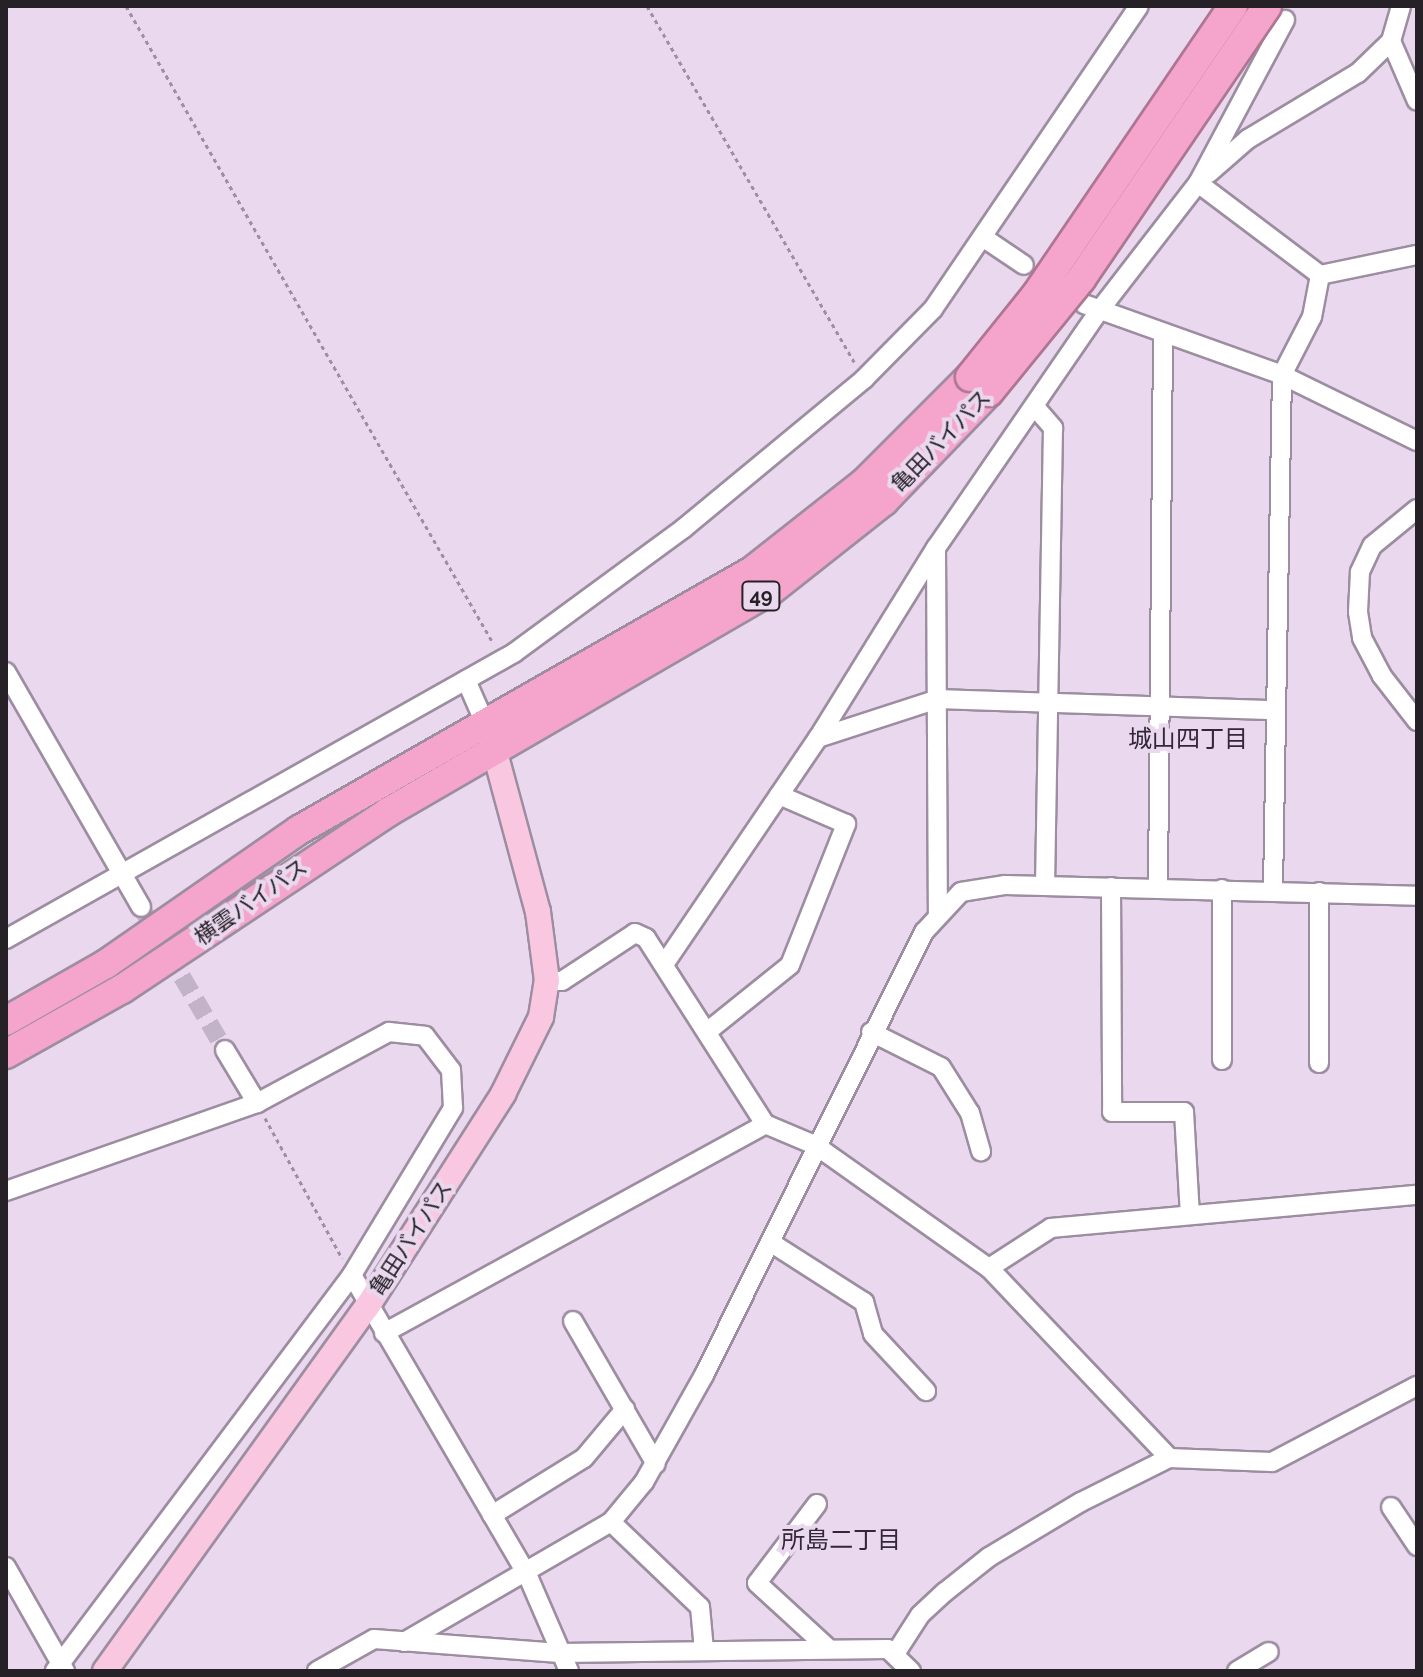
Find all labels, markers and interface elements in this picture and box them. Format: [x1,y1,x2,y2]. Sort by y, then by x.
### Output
street label: 亀田バイパス [886,384,996,498]
road number: 49 [741,580,781,612]
district label: 城山四丁目 [1128,725,1248,753]
street label: 横雲バイパス [189,853,313,951]
street label: 亀田バイパス [364,1175,458,1301]
district label: 所島二丁目 [781,1526,901,1554]

